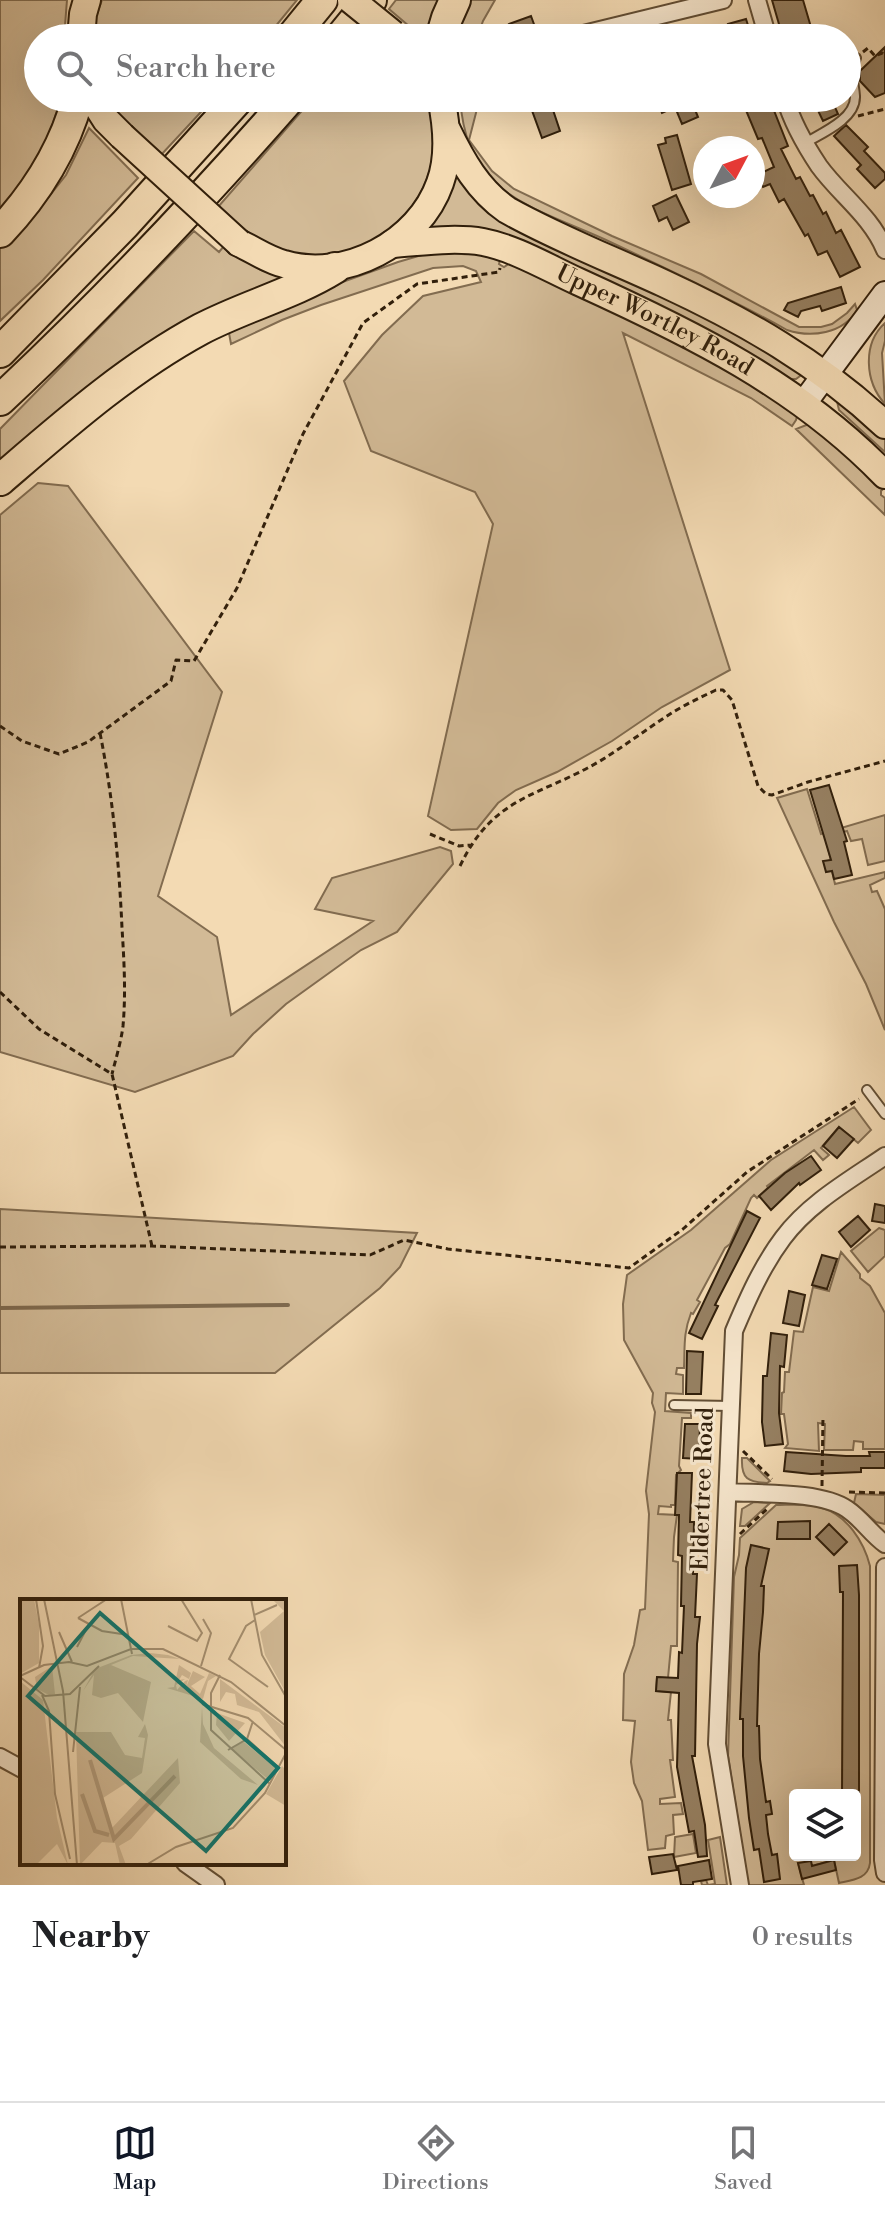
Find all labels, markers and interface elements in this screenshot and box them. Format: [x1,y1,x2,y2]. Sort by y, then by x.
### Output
search box [24,24,861,112]
icon: search [52,46,96,90]
text: Search here [116,49,276,87]
north arrow [693,136,765,208]
street label: Upper Wortley Road [551,258,759,383]
street label: Eldertree Road [685,1406,721,1571]
inset map [20,1599,286,1865]
map controls [789,1789,861,1861]
button: layers [789,1789,861,1861]
text: Nearby [32,1916,150,1958]
text: 0 results [752,1921,853,1953]
tab: Map [113,2121,157,2196]
tab: Directions [383,2121,489,2196]
tab: Saved [714,2121,772,2196]

